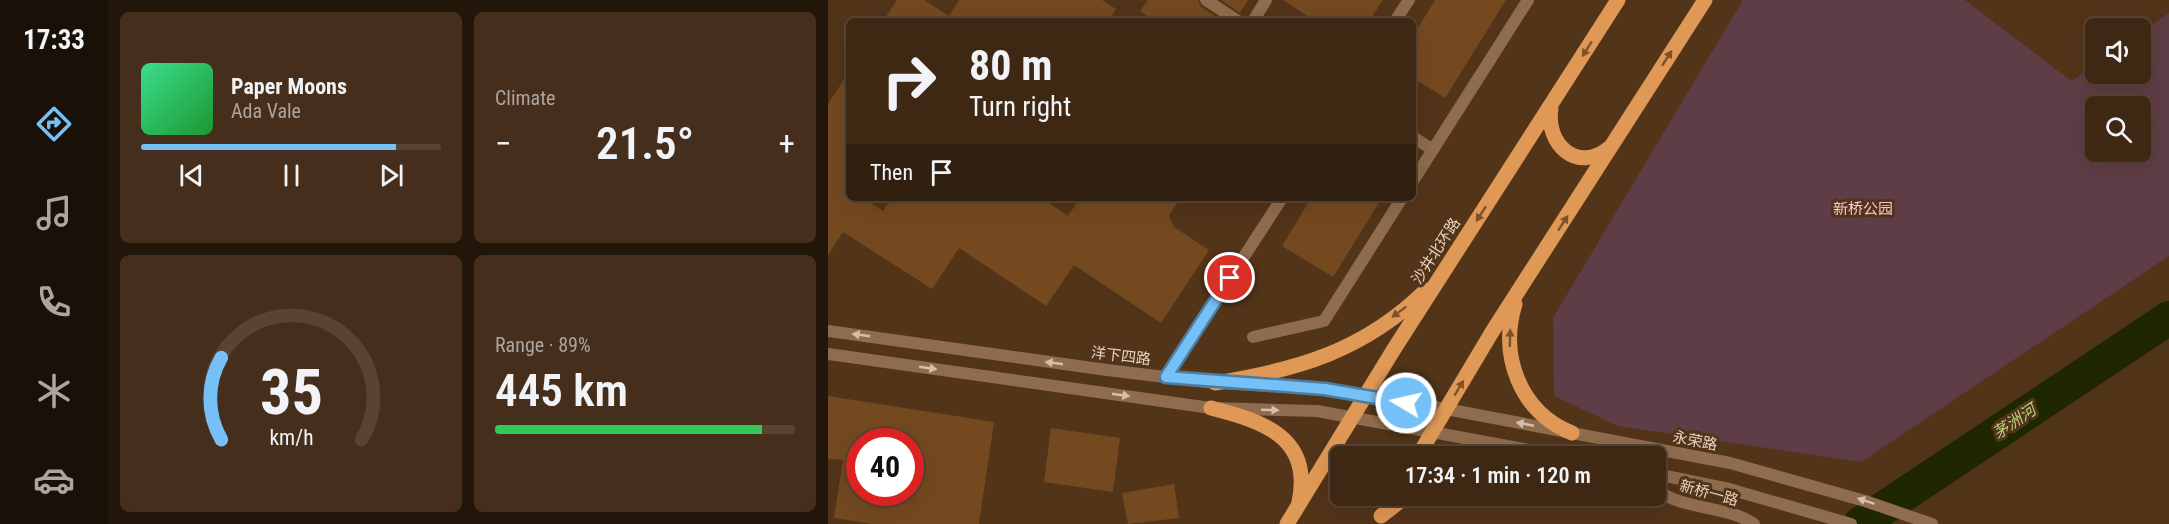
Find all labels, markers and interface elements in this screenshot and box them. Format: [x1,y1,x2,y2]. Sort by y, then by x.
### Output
map controls [2085,18,2151,162]
button: sound [2085,18,2151,84]
text: 17:33 [23,24,85,56]
text: 80 m [969,41,1052,90]
one-way arrow [1581,41,1592,58]
icon: right [870,42,948,120]
one-way arrow [1662,50,1673,66]
text: Paper Moons [231,74,347,99]
text: Climate [495,86,555,110]
text: Turn right [969,91,1071,123]
button: search [2085,96,2151,162]
text: Ada Vale [231,99,301,123]
icon: directions [33,103,75,145]
text: 21.5° [596,117,694,170]
text: − [495,124,512,163]
text: + [779,124,795,163]
icon: arrive [925,156,958,189]
icon: previous [175,159,208,192]
icon: pause [275,159,308,192]
icon: next [375,159,408,192]
text: Then [870,160,913,185]
icon: music [33,192,75,234]
park label: 新桥公园 [1833,200,1893,218]
one-way arrow [1476,205,1487,222]
street label: 沙井北环路 [1408,215,1464,287]
one-way arrow [1557,215,1568,231]
pin [1204,252,1255,303]
icon: arrive [1213,261,1246,294]
icon: phone [33,281,75,323]
one-way arrow [1392,306,1407,318]
one-way arrow [1505,329,1515,348]
one-way arrow [852,331,871,340]
text: Range · 89% [495,333,591,357]
street label: 洋下四路 [1090,343,1152,369]
text: 35 [259,356,323,429]
one-way arrow [1045,358,1064,367]
one-way arrow [918,363,937,373]
text: 445 km [495,364,628,417]
icon: climate [33,370,75,412]
position arrow [1374,371,1438,435]
one-way arrow [1453,380,1464,396]
one-way arrow [1111,391,1130,400]
water label: 茅洲河 [1989,398,2042,443]
one-way arrow [1260,405,1279,415]
one-way arrow [1515,419,1534,428]
text: km/h [269,426,313,451]
speed limit sign: 40 [846,428,924,506]
street label: 永荣路 [1671,428,1719,454]
icon: car [33,459,75,501]
text: 17:34 · 1 min · 120 m [1405,463,1591,488]
street label: 新桥一路 [1678,477,1740,509]
one-way arrow [1857,496,1875,505]

